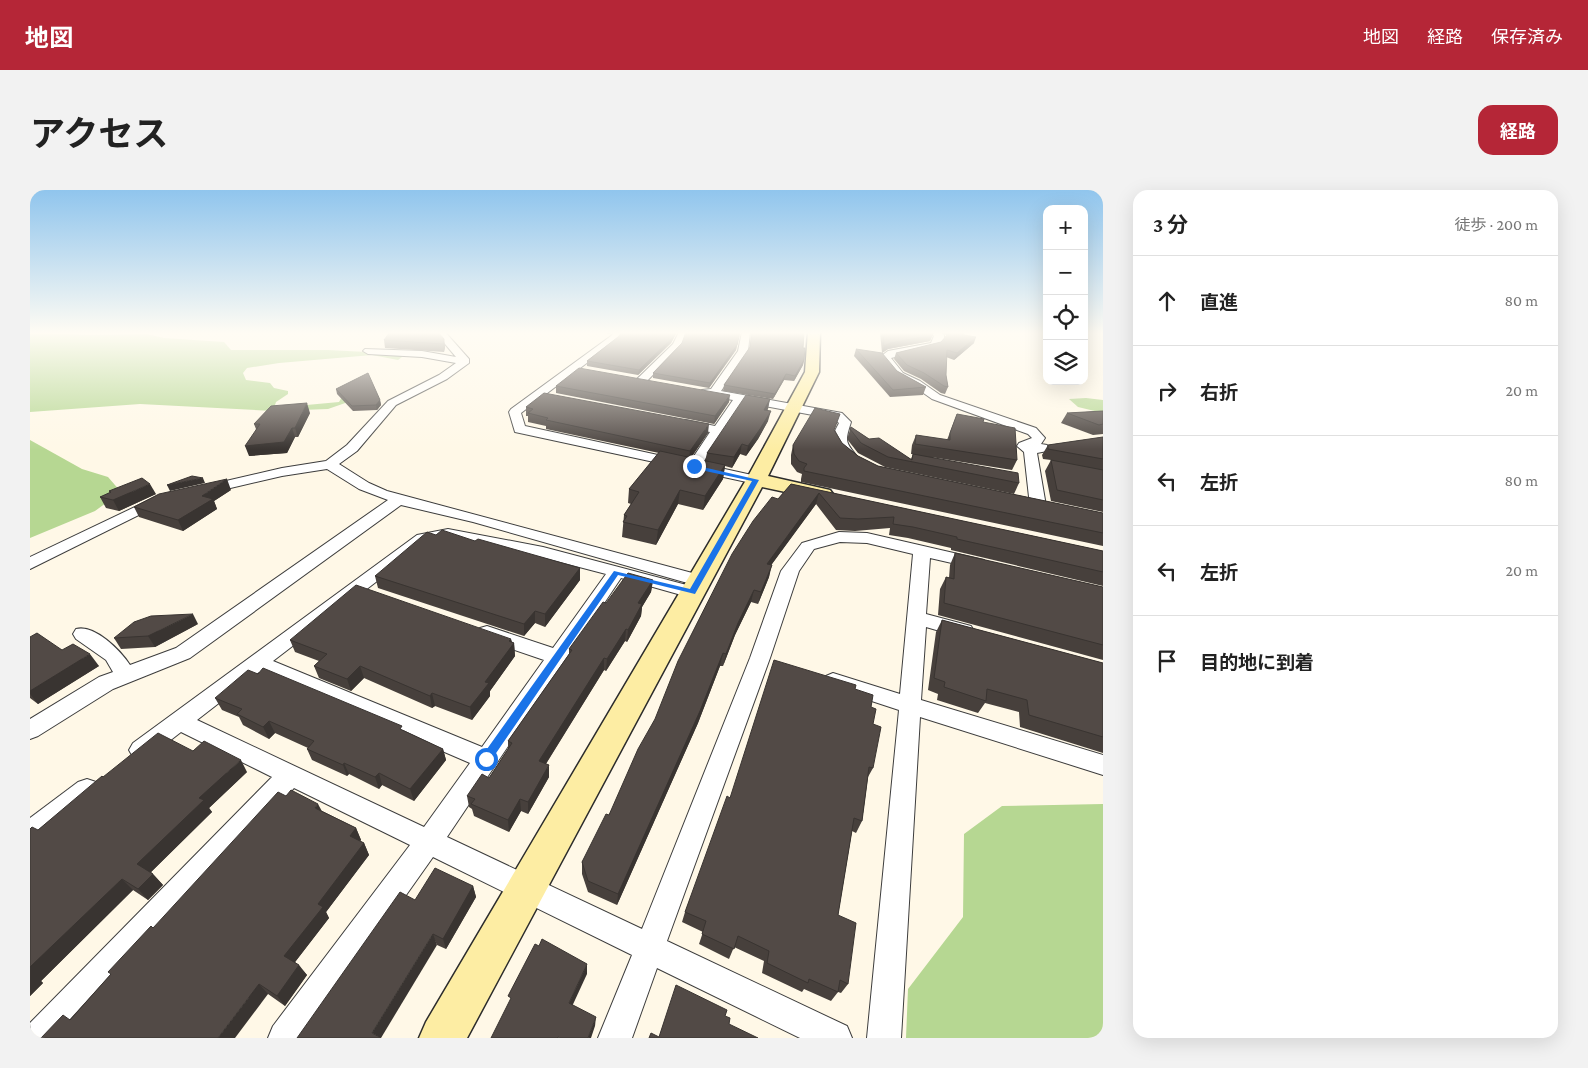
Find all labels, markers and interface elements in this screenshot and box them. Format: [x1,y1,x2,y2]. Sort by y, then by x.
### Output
text: 地図 [25,24,73,51]
text: 地図 [1363,27,1399,47]
text: 経路 [1427,27,1463,47]
text: 保存済み [1491,27,1563,47]
button: 経路 [1478,105,1558,155]
text: アクセス [30,115,168,154]
map controls [1043,205,1088,385]
button: + [1043,205,1088,250]
text: 3 分 [1153,213,1188,237]
text: 徒歩 · 200 m [1455,216,1538,233]
button: − [1043,250,1088,295]
icon: ahead [1153,287,1181,315]
text: 直進 [1200,292,1238,313]
text: 80 m [1504,292,1538,309]
button: locate [1043,295,1088,340]
button: layers [1043,340,1088,385]
icon: right [1153,377,1181,405]
text: 右折 [1200,382,1238,403]
text: 20 m [1505,382,1538,399]
route end [683,455,706,478]
icon: left [1153,467,1181,495]
text: 左折 [1200,472,1238,493]
text: 80 m [1504,472,1538,489]
icon: left [1153,557,1181,585]
text: 左折 [1200,562,1238,583]
text: 20 m [1505,562,1538,579]
icon: arrive [1153,647,1181,675]
text: 目的地に到着 [1200,652,1314,673]
route start [475,748,498,771]

